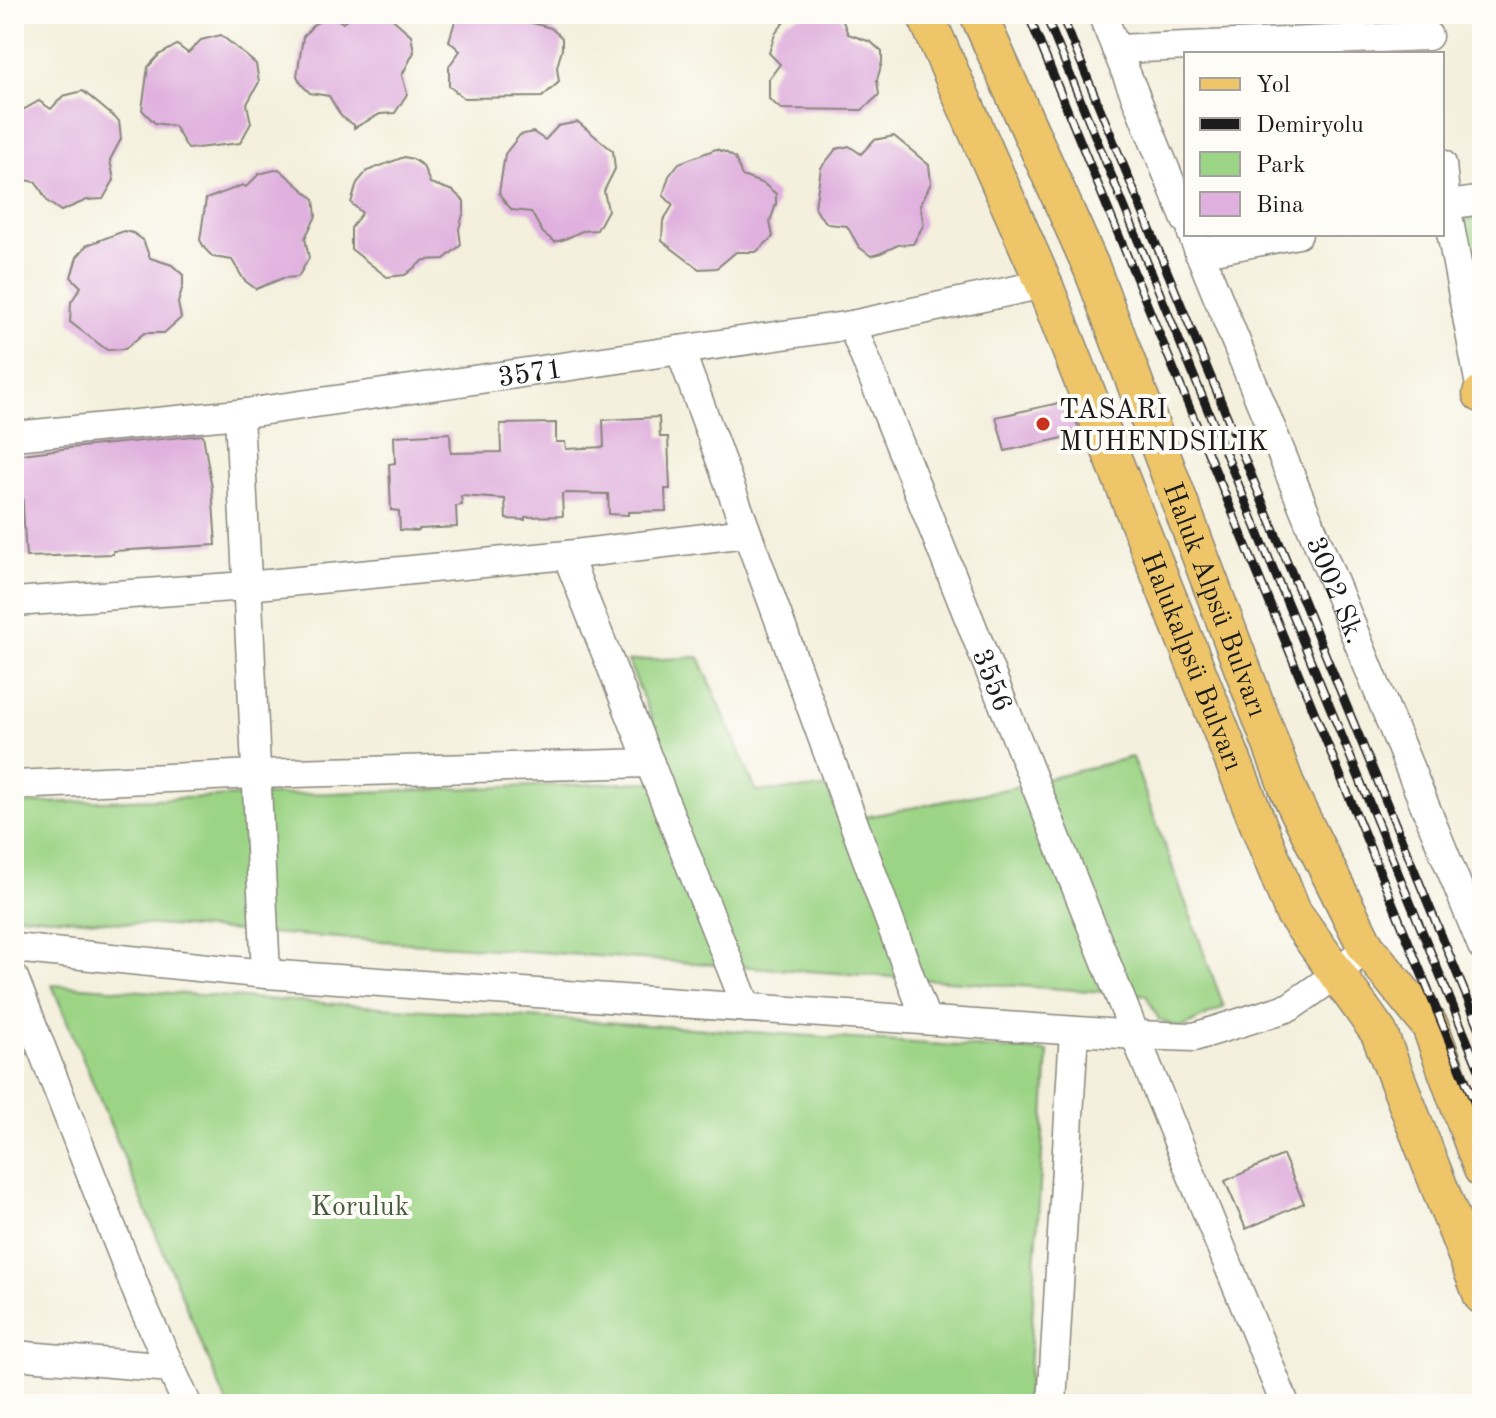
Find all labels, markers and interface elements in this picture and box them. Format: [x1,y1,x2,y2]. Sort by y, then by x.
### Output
legend [1184,52,1444,236]
text: Yol [1256,74,1290,98]
text: Demiryolu [1256,114,1364,138]
text: Park [1256,154,1305,178]
text: Bina [1256,194,1304,218]
street label: 3571 [496,356,564,393]
place label: TASARI MUHENDSILIK [1059,397,1268,457]
marker: TASARI MUHENDSILIK [1034,415,1052,433]
street label: Haluk Alpsü Bulvarı [1157,479,1270,721]
street label: 3002 Sk. [1300,533,1368,648]
street label: Halukalpsü Bulvarı [1135,548,1246,775]
street label: 3556 [966,646,1016,716]
park label: Koruluk [311,1194,409,1222]

